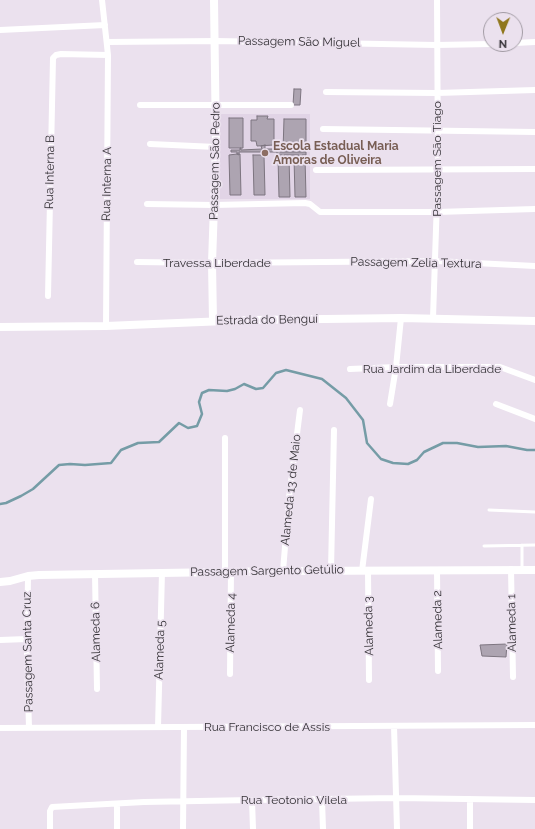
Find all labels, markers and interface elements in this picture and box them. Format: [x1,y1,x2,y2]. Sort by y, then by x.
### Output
north arrow [483,12,523,52]
street label: Passagem São Miguel [238,34,360,50]
text: N [498,37,507,50]
street label: Passagem São Tiago [430,101,444,217]
street label: Passagem São Pedro [207,102,223,220]
street label: Rua Interna B [42,135,58,209]
place label: Escola Estadual Maria Amoras de Oliveira [273,139,399,167]
street label: Rua Interna A [99,147,115,221]
marker: Escola Estadual Maria Amoras de Oliveira [260,148,270,158]
street label: Passagem Zelia Textura [350,255,482,271]
street label: Travessa Liberdade [163,256,271,270]
street label: Estrada do Benguí [216,312,318,328]
street label: Rua Jardim da Liberdade [363,362,501,376]
street label: Alameda 13 de Maio [278,434,304,546]
street label: Passagem Sargento Getúlio [190,562,344,580]
street label: Alameda 2 [430,590,446,650]
street label: Passagem Santa Cruz [20,592,36,712]
street label: Alameda 4 [223,593,239,653]
street label: Alameda 1 [504,594,520,652]
street label: Alameda 3 [361,596,377,656]
street label: Alameda 6 [88,602,104,662]
street label: Alameda 5 [152,620,168,680]
street label: Rua Francisco de Assis [204,720,330,734]
street label: Rua Teotonio Vilela [241,793,347,807]

